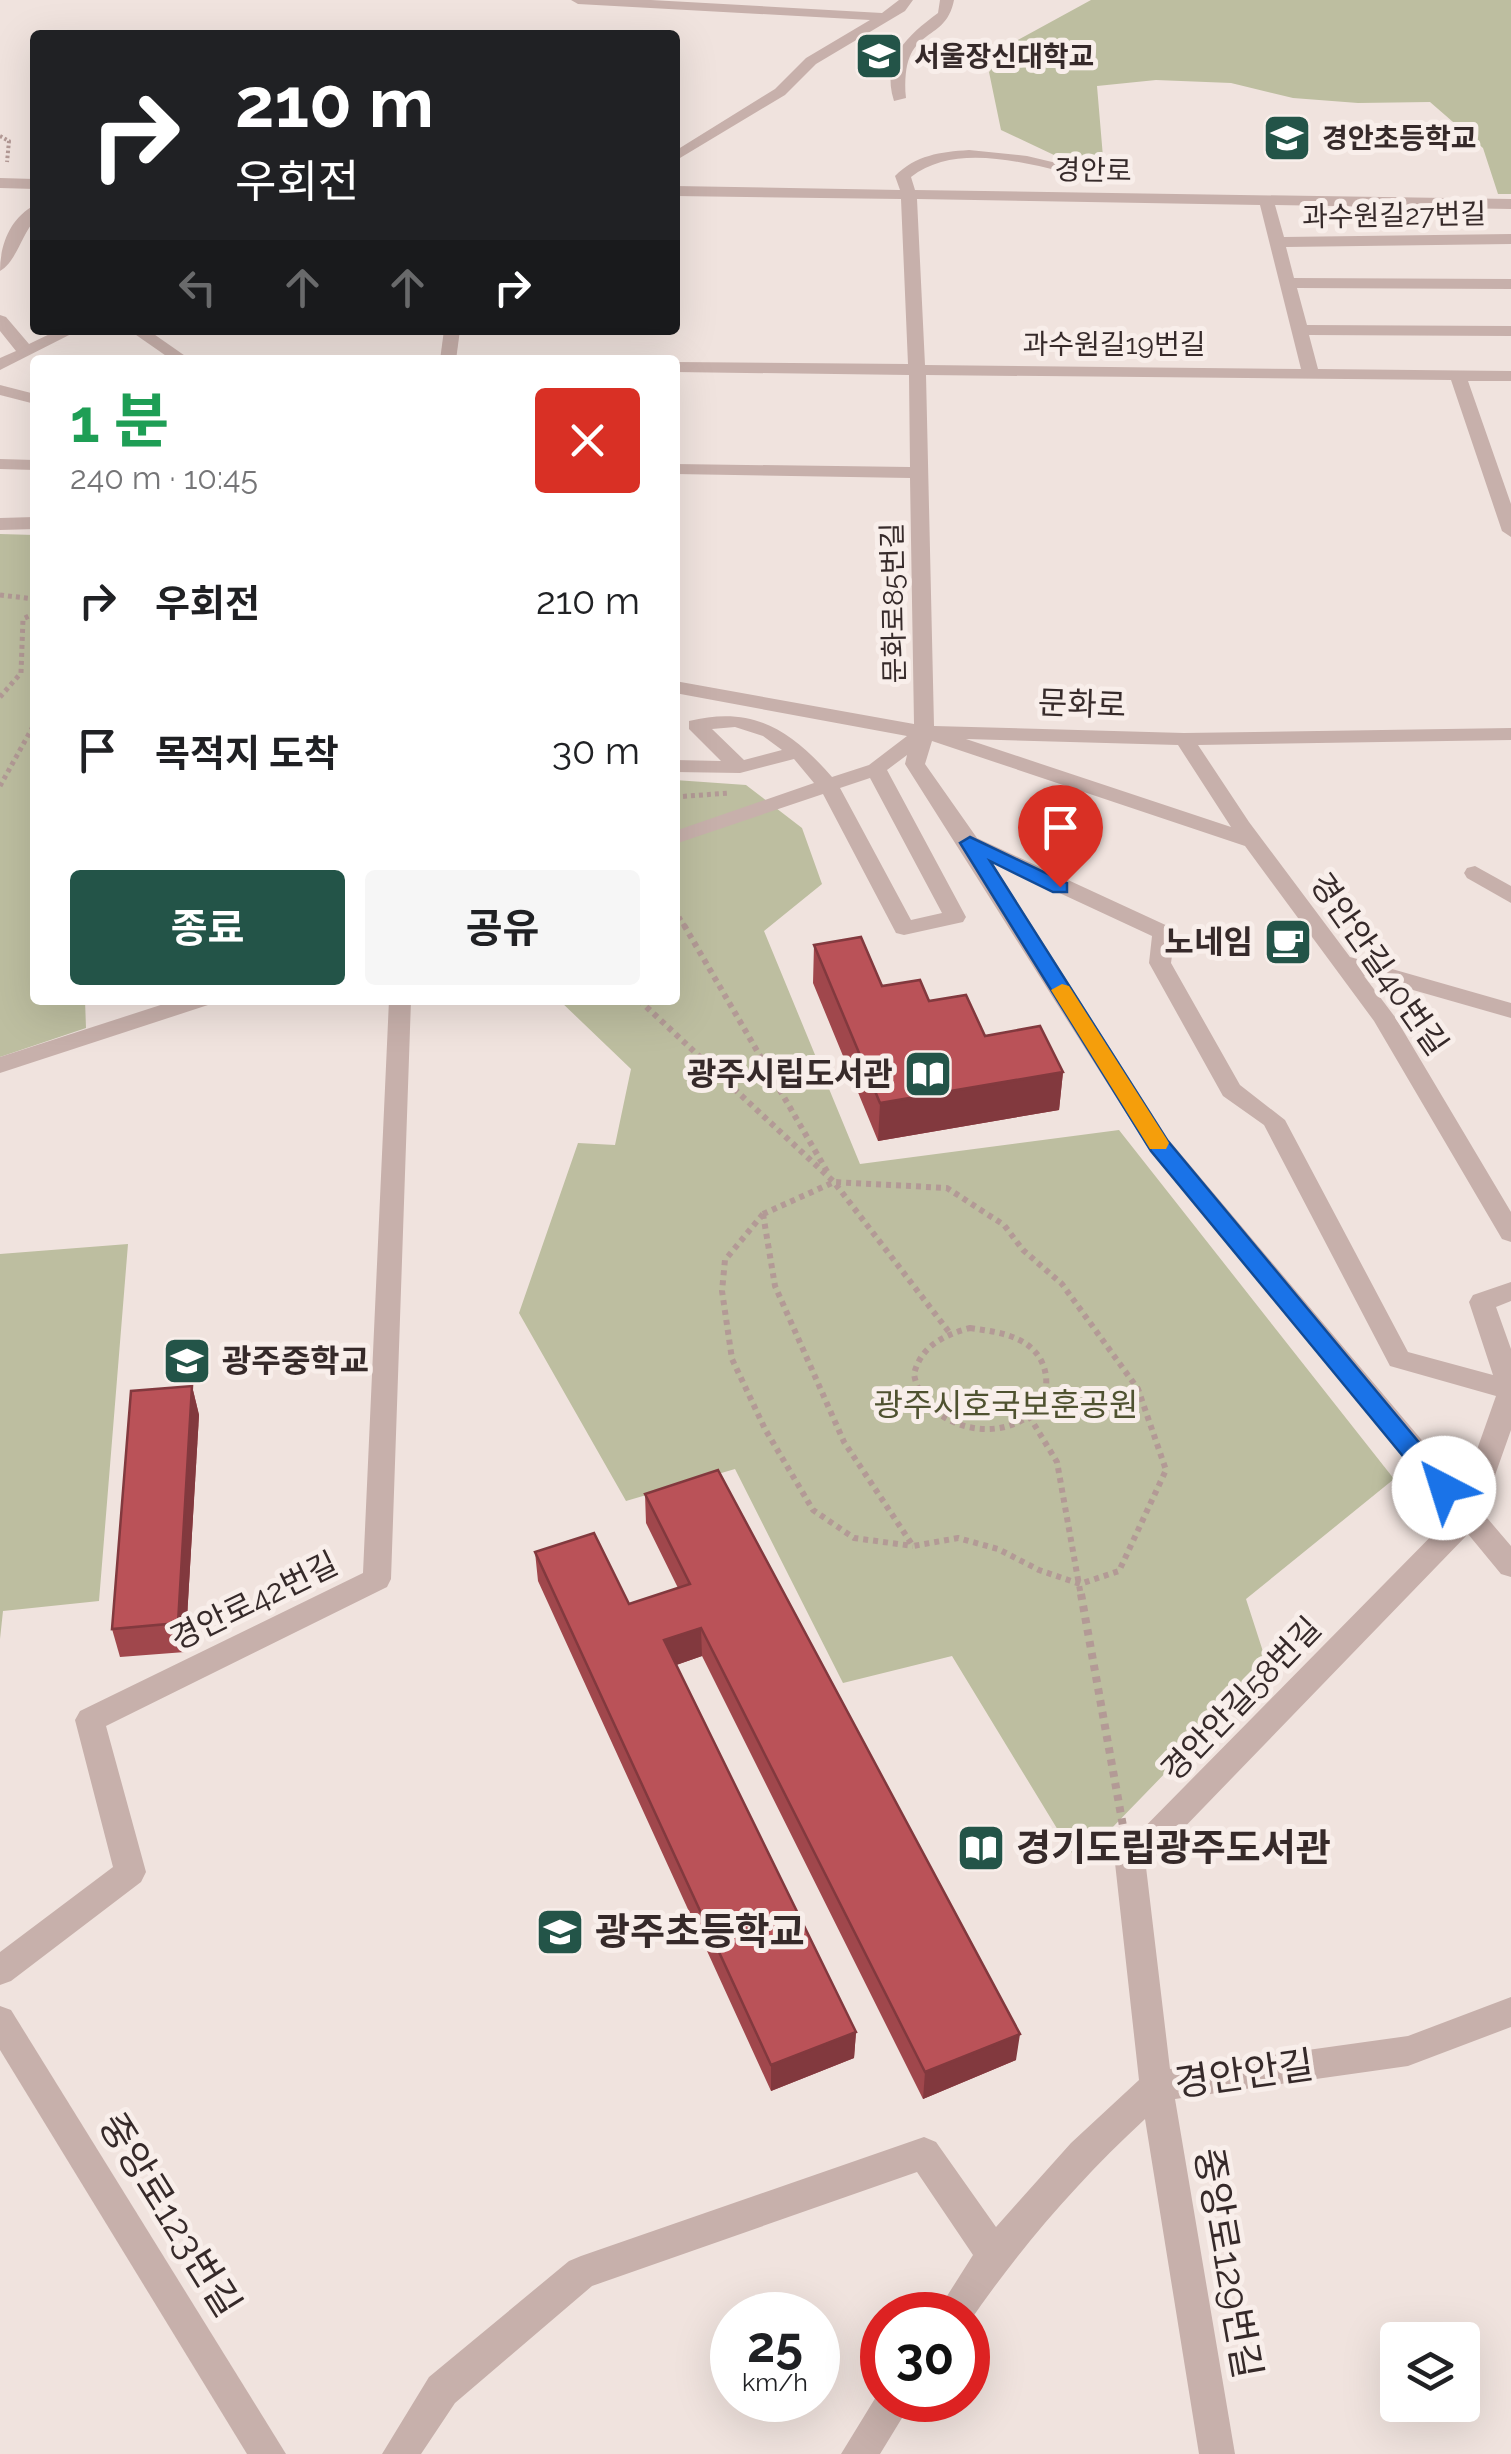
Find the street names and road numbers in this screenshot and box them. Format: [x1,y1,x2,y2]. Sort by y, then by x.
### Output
street label: 경안로 [1054,153,1132,188]
street label: 과수원길27번길 [1302,197,1486,234]
street label: 과수원길19번길 [1023,328,1205,361]
street label: 문화로85번길 [876,522,911,684]
street label: 문화로 [1037,683,1127,724]
street label: 경안안길40번길 [1303,866,1456,1062]
street label: 경안로42번길 [164,1544,343,1657]
street label: 경안안길58번길 [1153,1609,1328,1788]
street label: 경안안길 [1172,2041,1316,2106]
street label: 중앙로123번길 [90,2105,251,2325]
street label: 중앙로129번길 [1186,2144,1271,2382]

